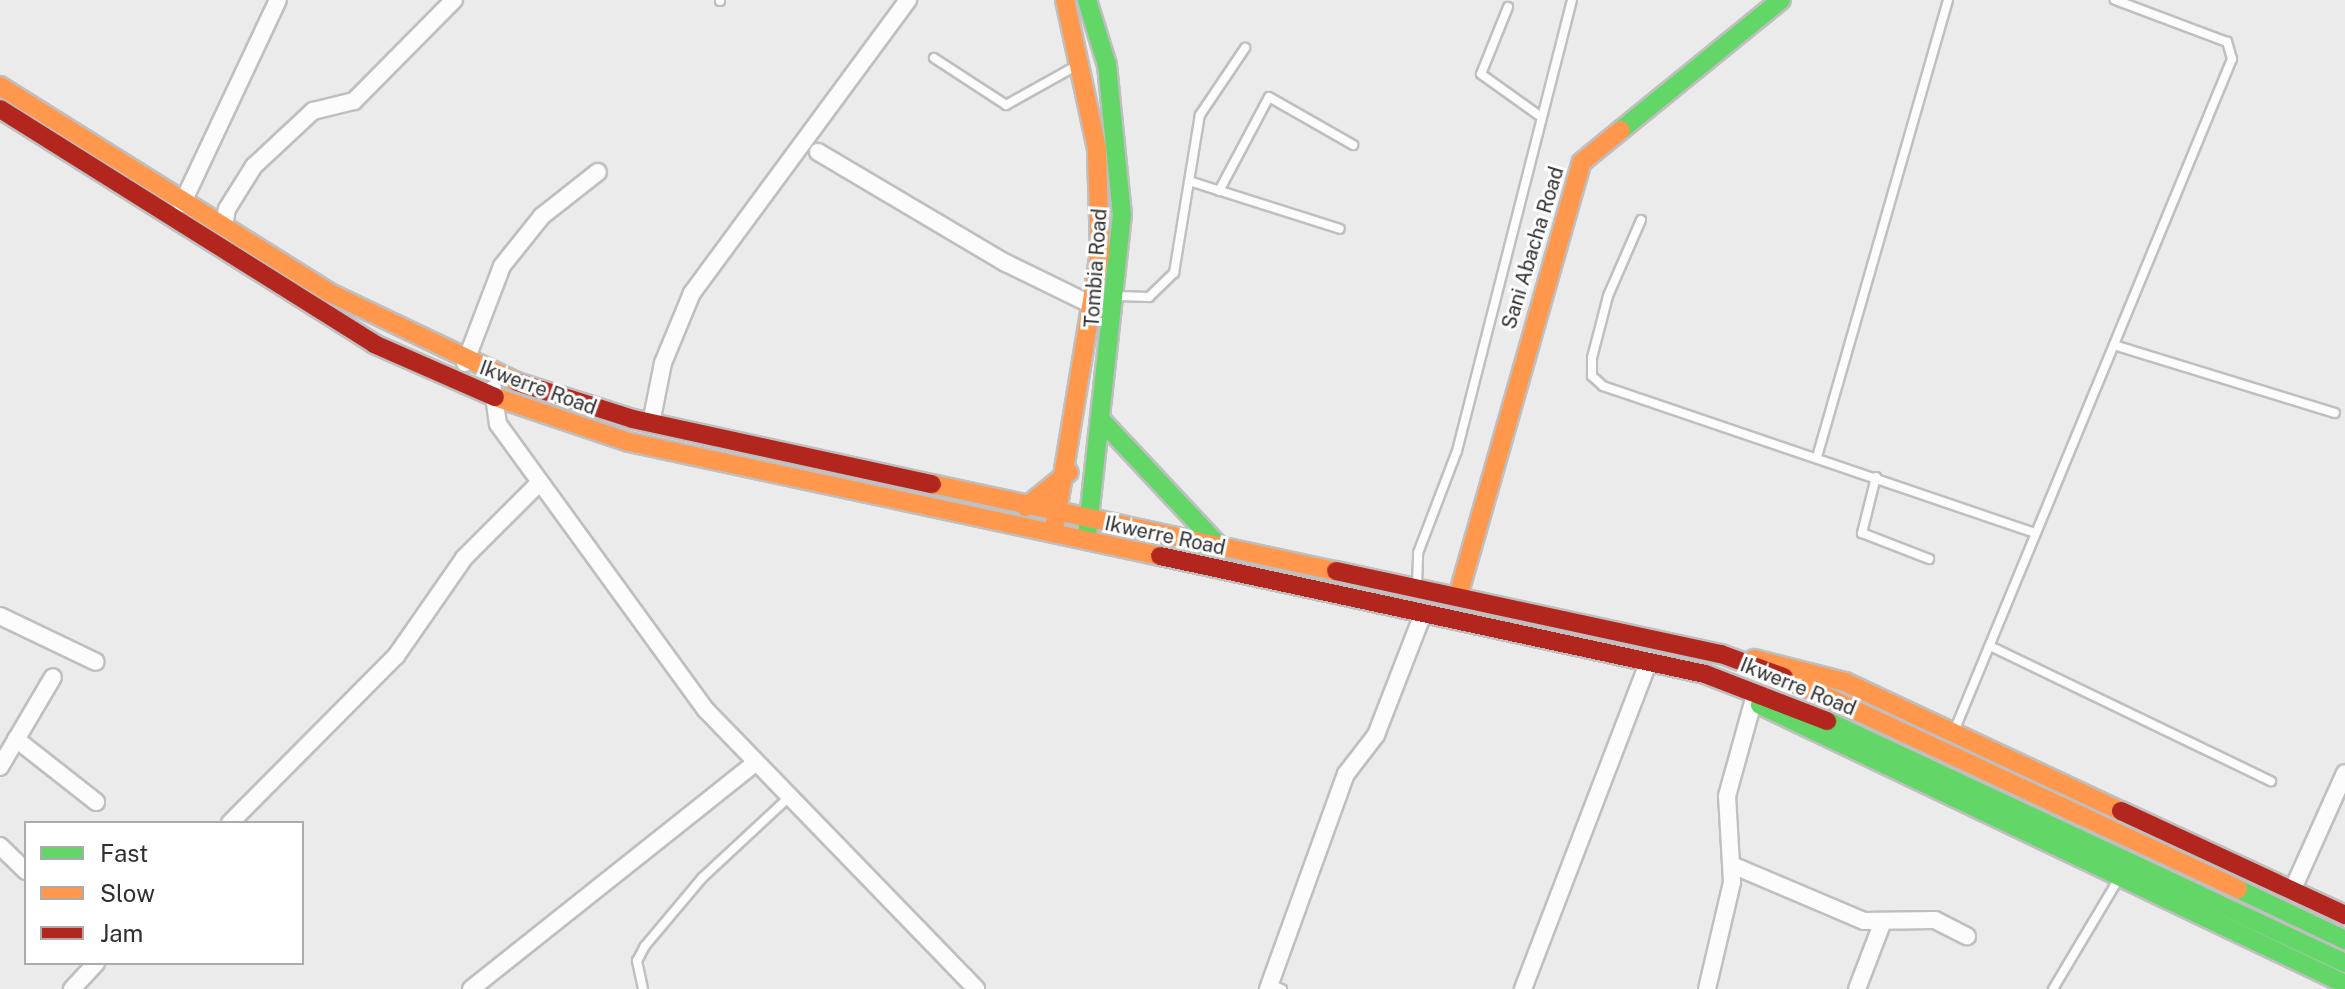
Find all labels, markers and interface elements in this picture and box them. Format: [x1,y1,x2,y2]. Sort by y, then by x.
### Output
street label: Sani Abacha Road [1497,164,1569,332]
street label: Tombia Road [1080,208,1112,328]
street label: Ikwerre Road [476,356,600,420]
street label: Ikwerre Road [1102,511,1228,561]
street label: Ikwerre Road [1737,653,1859,721]
legend [24,821,304,965]
text: Fast [100,839,148,867]
text: Slow [100,879,155,907]
text: Jam [100,919,143,947]

